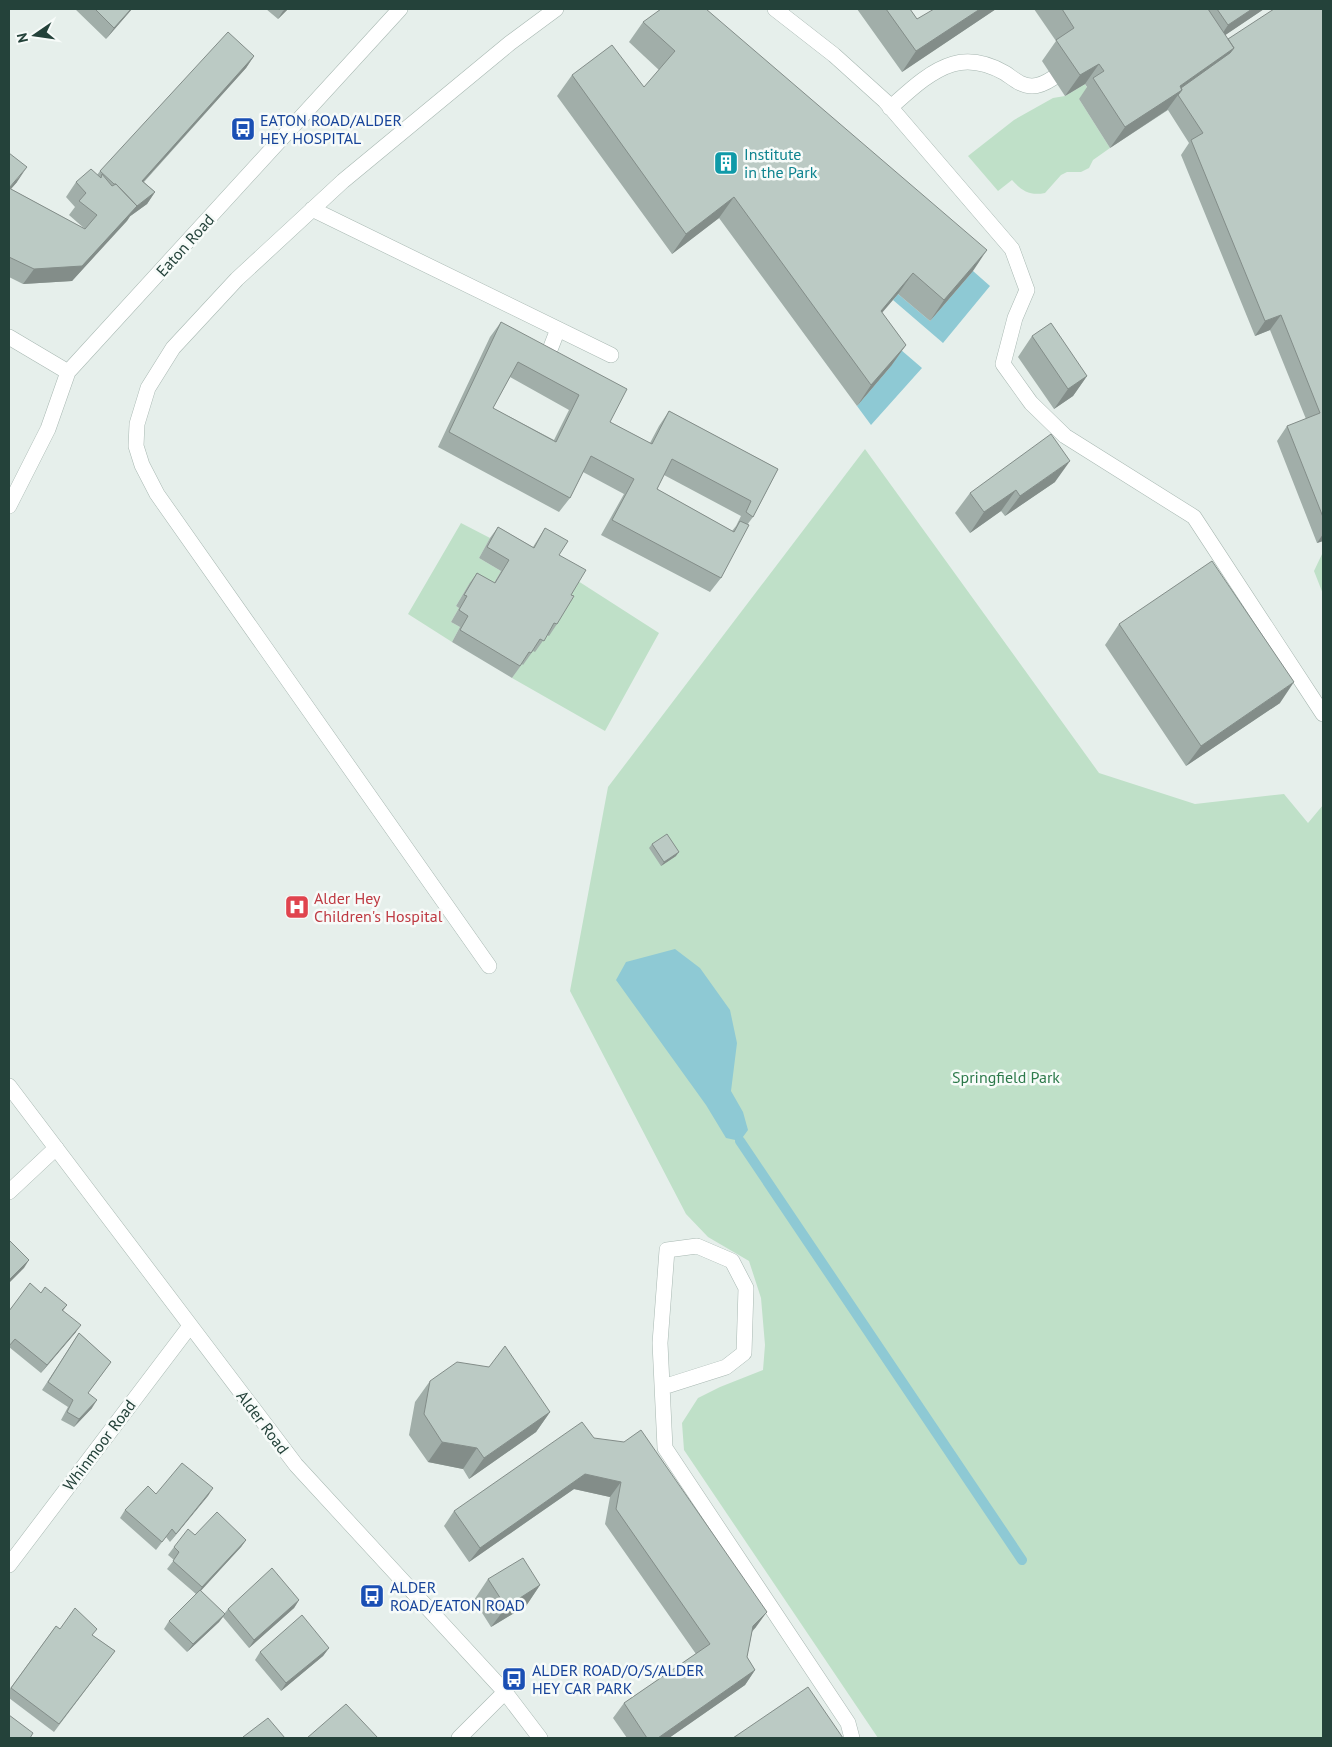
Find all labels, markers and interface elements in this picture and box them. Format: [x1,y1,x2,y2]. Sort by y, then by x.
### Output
north arrow [10,10,60,60]
text: N [13,31,32,44]
place label: EATON ROAD/ALDER HEY HOSPITAL [260,110,402,148]
bus stop icon: EATON ROAD/ALDER HEY HOSPITAL [230,116,256,142]
place label: Institute in the Park [744,144,818,182]
building icon: Institute in the Park [713,150,739,176]
street label: Eaton Road [152,210,218,280]
place label: Alder Hey Children's Hospital [314,888,443,926]
hospital icon: Alder Hey Children's Hospital [284,894,310,920]
park label: Springfield Park [952,1067,1060,1087]
street label: Alder Road [233,1386,293,1458]
street label: Whinmoor Road [58,1396,140,1494]
place label: ALDER ROAD/EATON ROAD [390,1577,525,1615]
bus stop icon: ALDER ROAD/EATON ROAD [359,1583,385,1609]
place label: ALDER ROAD/O/S/ALDER HEY CAR PARK [532,1660,704,1698]
bus stop icon: ALDER ROAD/O/S/ALDER HEY CAR PARK [501,1666,527,1692]

